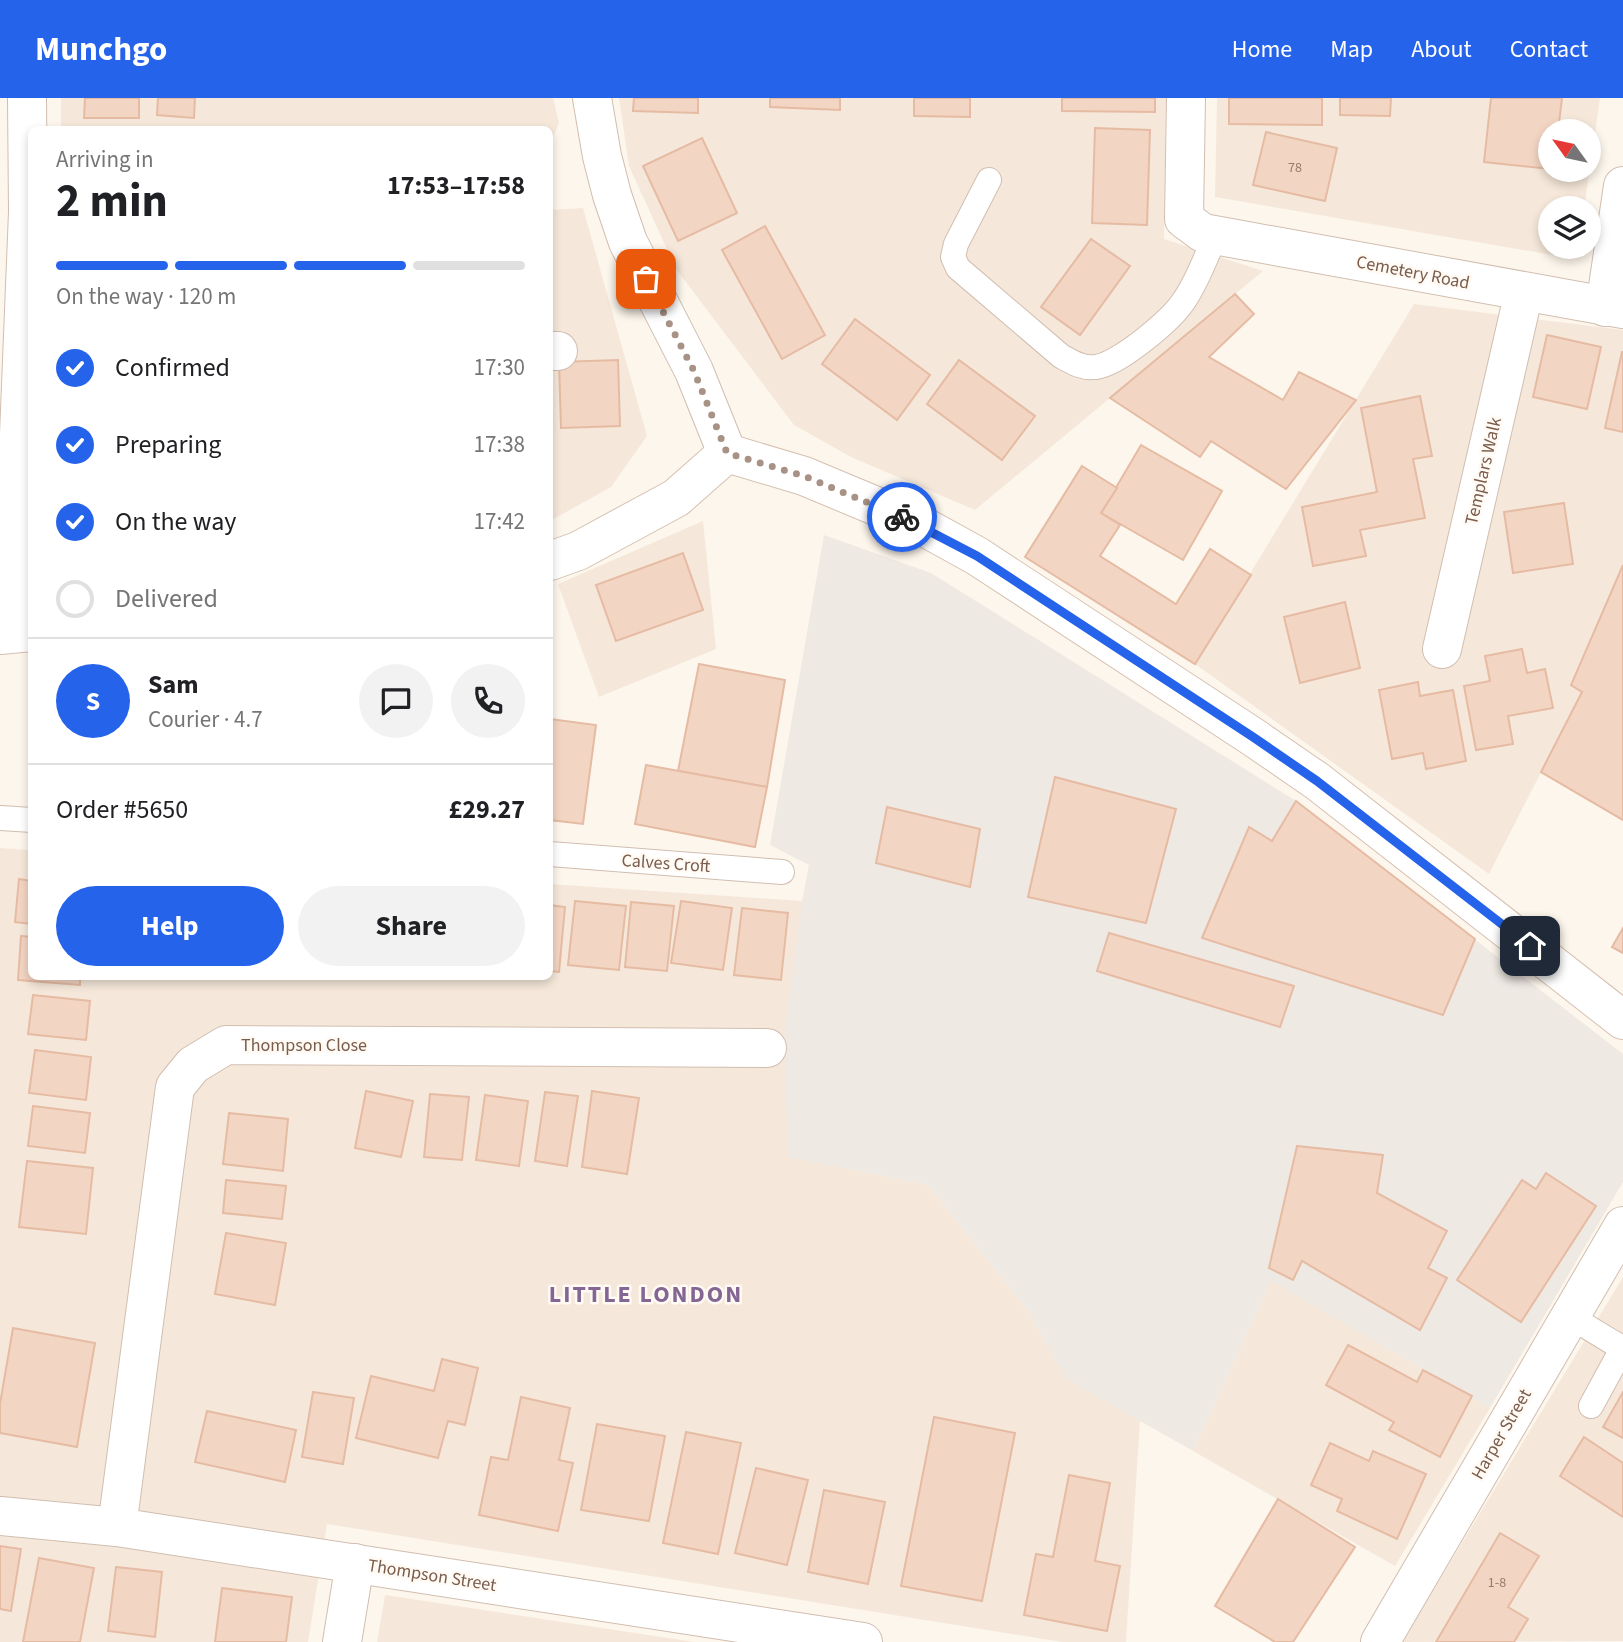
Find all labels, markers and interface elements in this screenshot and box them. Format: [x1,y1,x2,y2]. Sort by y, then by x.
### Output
text: Munchgo [35,26,167,73]
text: Home [1232,32,1292,67]
text: Map [1330,32,1373,67]
text: About [1411,32,1472,67]
text: Contact [1510,32,1588,67]
north arrow [1538,119,1601,182]
map controls [1538,119,1601,259]
text: Arriving in [56,143,154,176]
house number: 78 [1288,158,1302,178]
text: 17:53–17:58 [387,167,525,204]
text: 2 min [56,169,168,234]
button: layers [1538,196,1601,259]
pin [616,249,676,309]
street label: Cemetery Road [1354,249,1472,296]
icon: bag [627,260,665,298]
text: On the way · 120 m [56,280,236,313]
icon: check [56,349,94,387]
text: Confirmed [115,349,230,386]
text: 17:30 [474,351,525,384]
street label: Templars Walk [1459,415,1508,527]
icon: check [56,426,94,464]
text: Preparing [115,426,221,463]
text: 17:38 [474,428,525,461]
courier [867,482,937,552]
icon: bike [883,498,921,536]
icon: check [56,503,94,541]
text: On the way [115,503,236,540]
text: 17:42 [474,505,525,538]
text: Delivered [115,580,218,617]
button: chat [359,664,433,738]
button: phone [451,664,525,738]
text: Sam [148,666,198,703]
text: S [86,683,100,720]
text: Courier · 4.7 [148,703,263,736]
text: Order #5650 [56,791,188,828]
text: £29.27 [449,791,525,828]
street label: Calves Croft [621,848,712,879]
button: Help [56,886,284,966]
button: Share [298,886,525,966]
pin [1500,916,1560,976]
icon: home [1511,927,1549,965]
street label: Thompson Close [241,1033,367,1058]
district label: LITTLE LONDON [549,1277,743,1312]
street label: Harper Street [1465,1384,1537,1484]
street label: Thompson Street [366,1553,498,1598]
house number: 1-8 [1488,1573,1506,1593]

